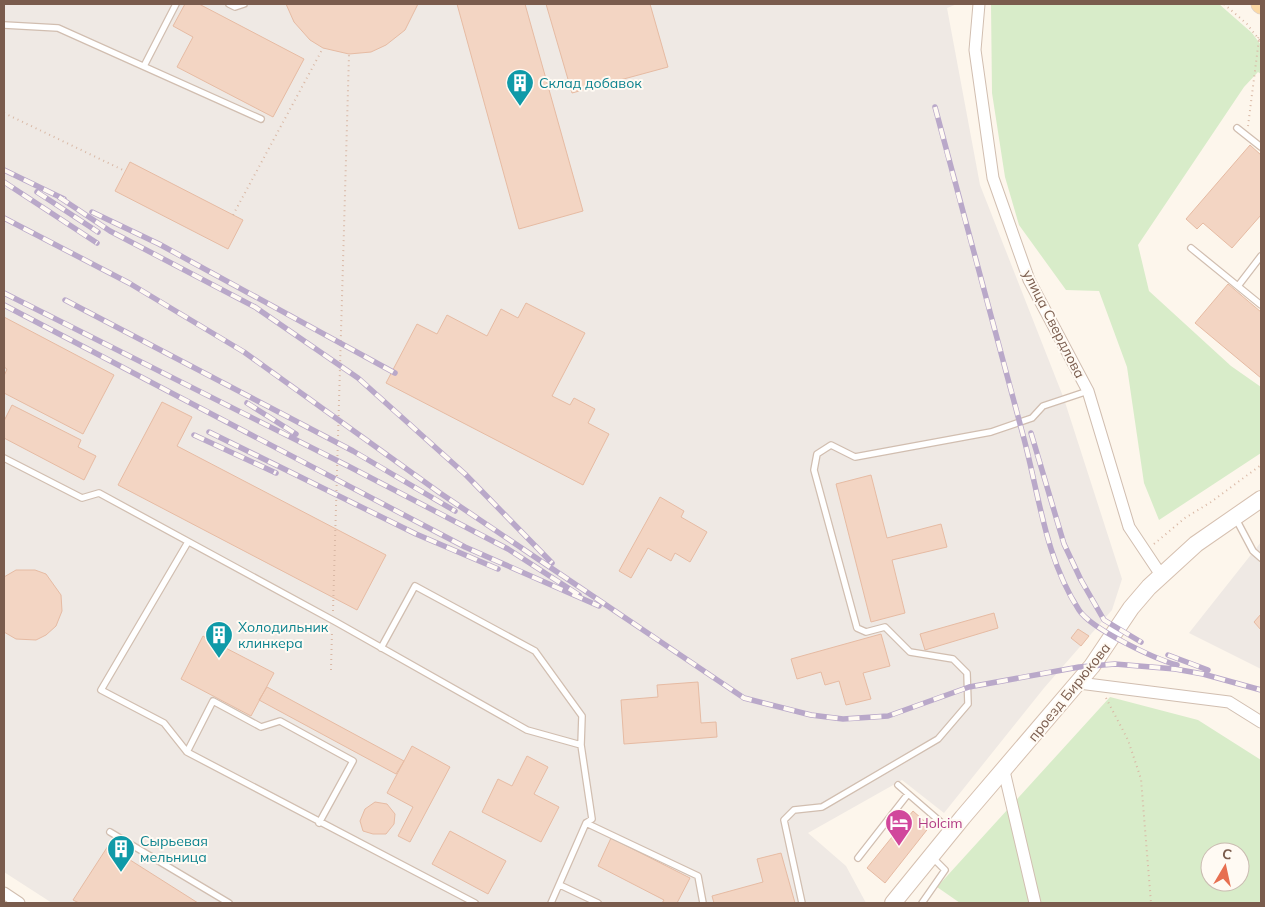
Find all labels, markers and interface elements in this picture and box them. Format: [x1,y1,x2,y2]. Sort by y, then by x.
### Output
building icon: Склад добавок [505,68,535,107]
place label: Склад добавок [539,74,642,92]
street label: улица Свердлова [1019,267,1089,381]
place label: Холодильник клинкера [238,618,329,652]
building icon: Холодильник клинкера [204,620,234,659]
street label: проезд Бирюкова [1024,639,1114,745]
hotel icon: Holcim [884,808,914,847]
place label: Holcim [918,814,963,832]
place label: Сырьевая мельница [140,832,208,866]
building icon: Сырьевая мельница [106,834,136,873]
north arrow [1200,842,1250,892]
text: С [1221,845,1233,864]

